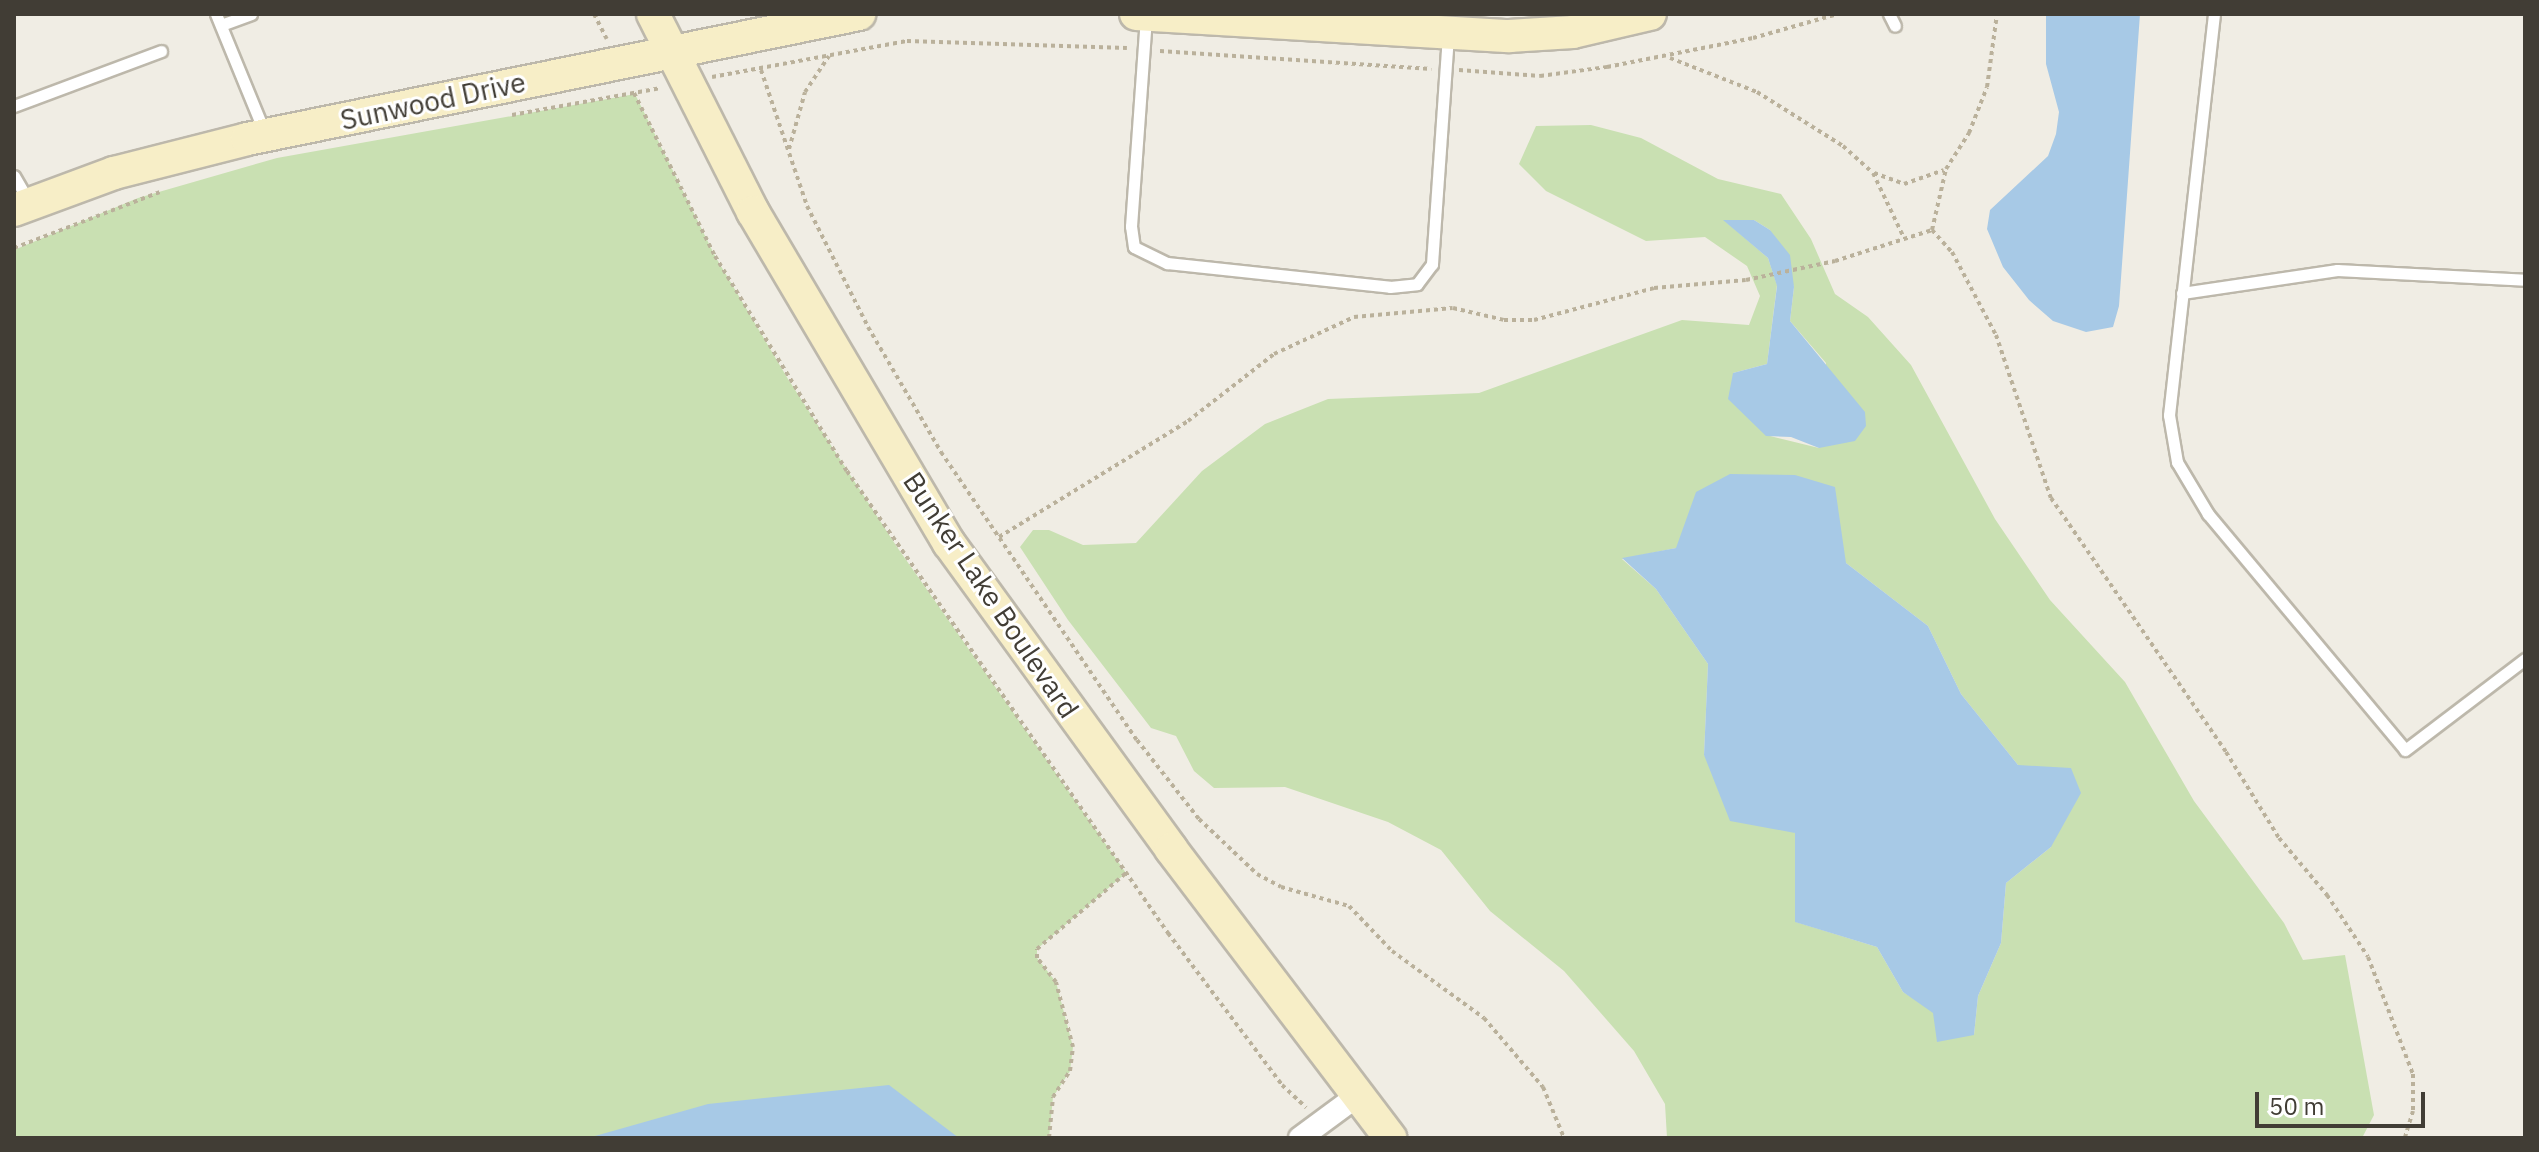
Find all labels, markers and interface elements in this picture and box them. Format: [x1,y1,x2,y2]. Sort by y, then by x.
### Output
street label: Sunwood Drive [337,65,529,137]
street label: Bunker Lake Boulevard [896,466,1086,724]
scale bar [2259,1076,2429,1126]
text: 50 m [2269,1090,2324,1122]

